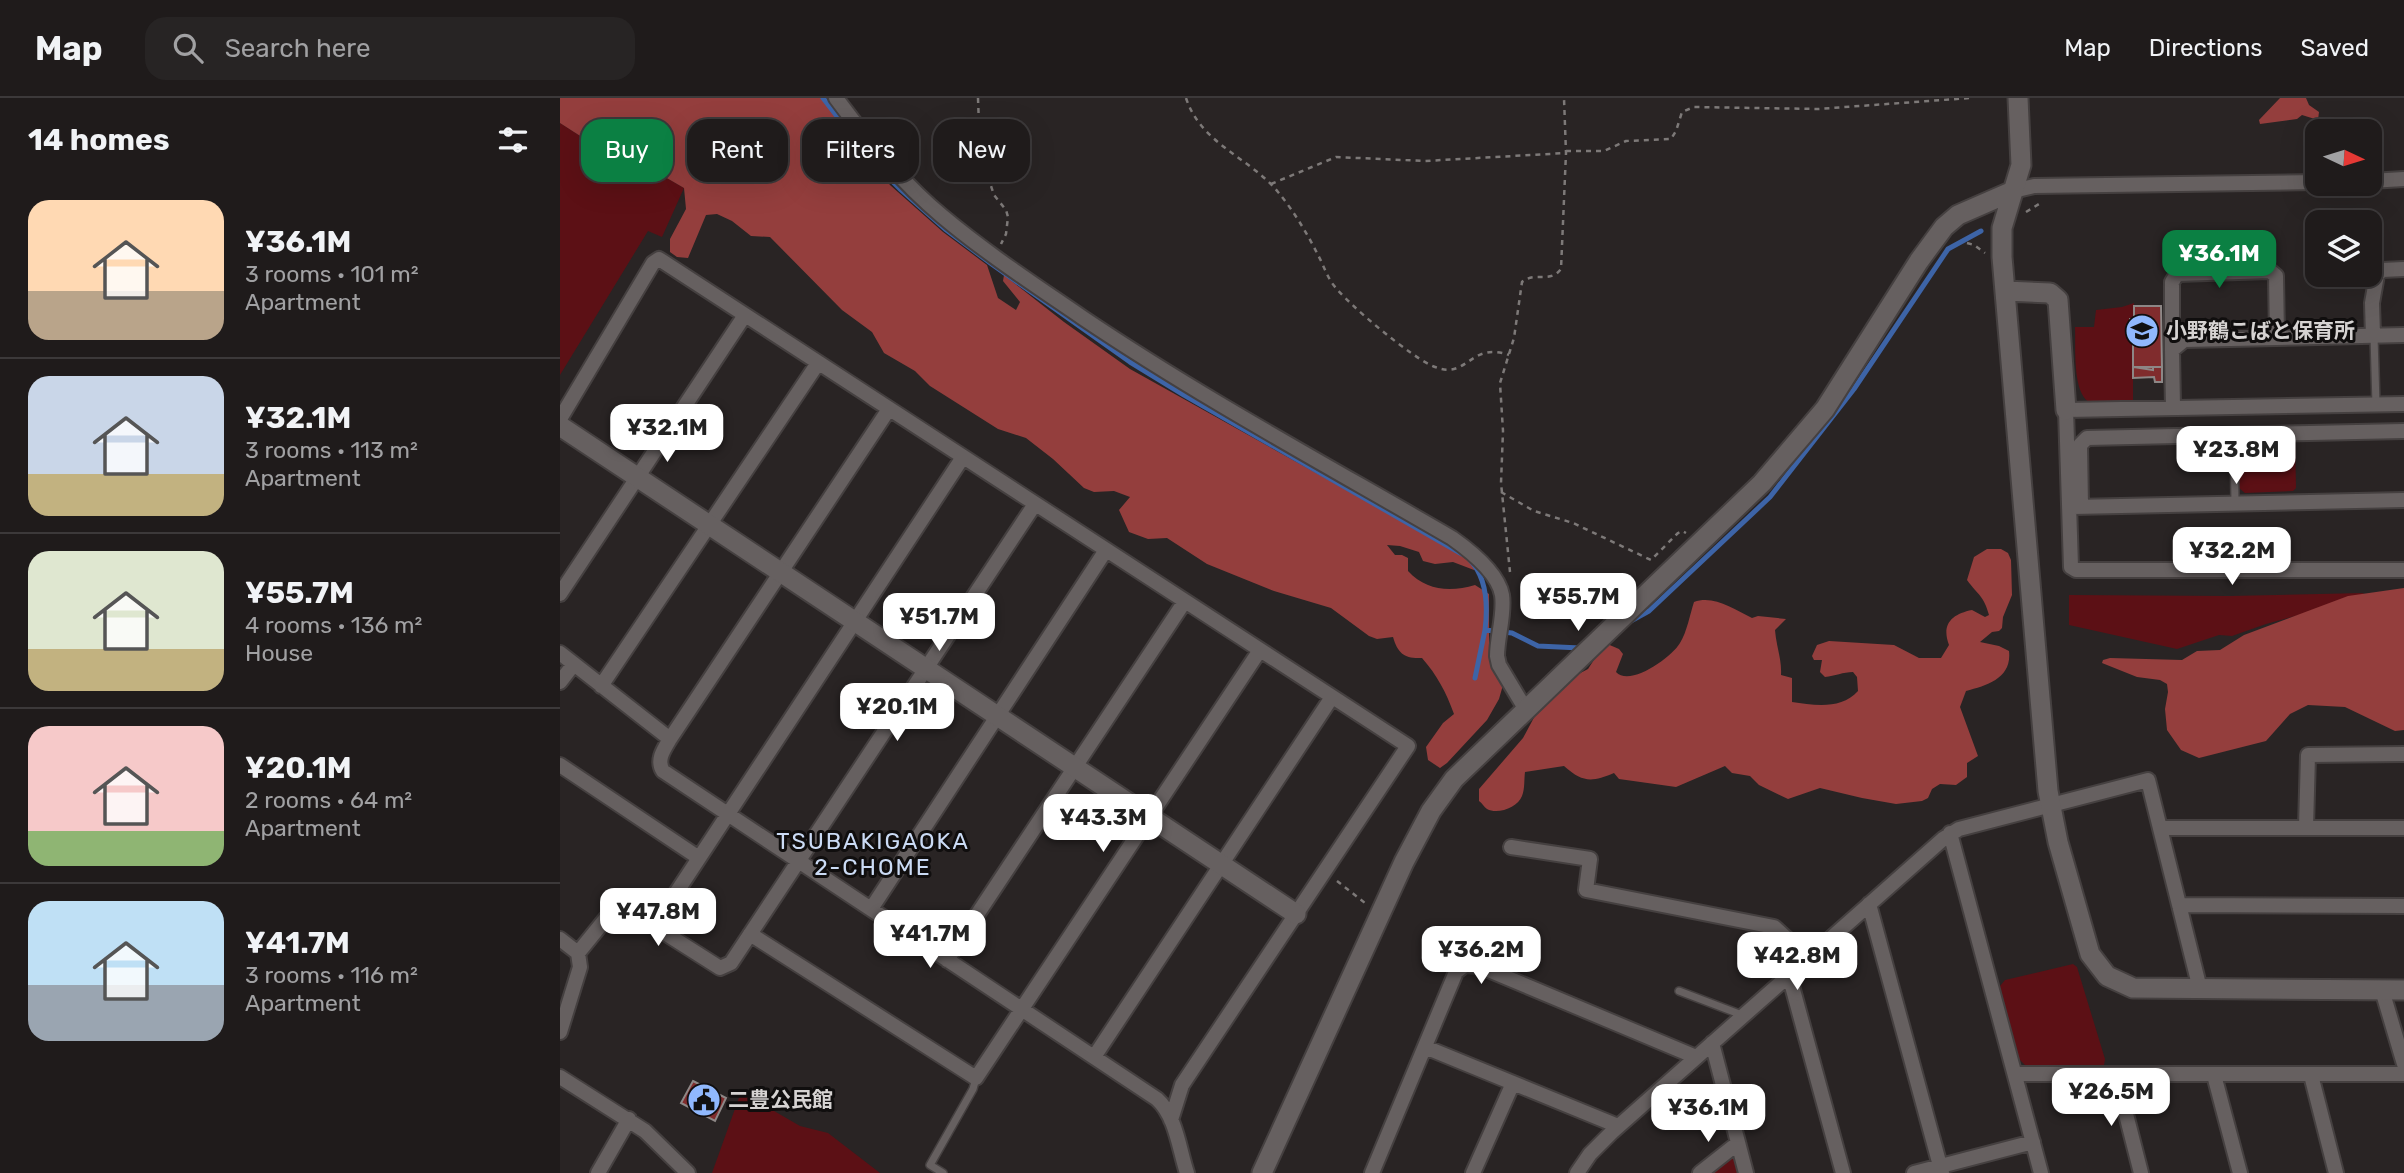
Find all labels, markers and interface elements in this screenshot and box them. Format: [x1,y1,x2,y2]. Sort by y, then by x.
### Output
search box [145,17,635,80]
text: Map [35,29,103,68]
icon: search [169,29,207,67]
text: Search here [225,33,370,64]
text: Map [2064,34,2111,62]
text: Directions [2149,34,2262,62]
text: Saved [2300,34,2369,62]
chip: Buy [581,119,673,182]
chip: Rent [687,119,788,182]
chip: Filters [802,119,919,182]
chip: New [933,119,1030,182]
north arrow [2305,119,2382,196]
map controls [2305,119,2382,287]
icon: filters [494,121,532,159]
text: 14 homes [28,122,170,158]
button: layers [2305,210,2382,287]
text: ¥36.1M [245,224,351,260]
icon: home [84,228,168,312]
pin: ¥36.1M [2162,230,2276,290]
text: ¥36.1M [2178,239,2260,267]
text: 3 rooms · 101 m² [245,260,419,288]
text: Apartment [245,288,361,316]
school or university icon: 小野鶴こばと保育所 [2123,312,2161,350]
place label: 小野鶴こばと保育所 [2166,318,2355,343]
text: ¥32.1M [245,400,351,436]
icon: home [84,404,168,488]
pin: ¥32.1M [610,404,724,464]
text: ¥32.1M [626,413,708,441]
pin: ¥23.8M [2179,426,2293,486]
text: ¥23.8M [2193,435,2280,463]
text: 3 rooms · 113 m² [245,436,418,464]
text: Apartment [245,464,361,492]
pin: ¥32.2M [2175,528,2289,587]
text: ¥32.2M [2189,536,2275,564]
pin: ¥55.7M [1521,574,1635,633]
text: ¥55.7M [245,575,354,611]
icon: home [84,579,168,663]
text: ¥55.7M [1536,582,1620,610]
pin: ¥51.7M [882,594,996,653]
text: ¥51.7M [899,602,979,630]
text: 4 rooms · 136 m² [245,611,422,639]
text: House [245,639,313,667]
pin: ¥20.1M [840,684,954,743]
text: ¥20.1M [856,692,938,720]
text: ¥20.1M [245,750,352,786]
icon: home [84,754,168,838]
text: 2 rooms · 64 m² [245,786,412,814]
pin: ¥43.3M [1046,794,1160,854]
text: ¥43.3M [1059,803,1147,831]
text: Apartment [245,814,361,842]
district label: TSUBAKIGAOKA 2-CHOME [776,827,970,881]
pin: ¥47.8M [601,888,715,948]
text: ¥47.8M [616,897,700,925]
pin: ¥41.7M [873,910,987,970]
text: ¥41.7M [890,919,970,947]
text: ¥41.7M [245,925,350,961]
pin: ¥36.2M [1424,926,1538,986]
icon: home [84,929,168,1013]
pin: ¥42.8M [1740,932,1854,992]
text: ¥36.2M [1438,935,1524,963]
text: ¥42.8M [1753,941,1841,969]
text: 3 rooms · 116 m² [245,961,418,989]
text: Apartment [245,989,361,1017]
pin: ¥26.5M [2054,1068,2168,1128]
text: ¥26.5M [2068,1077,2154,1105]
public building icon: 二豊公民館 [685,1081,723,1119]
pin: ¥36.1M [1651,1084,1765,1144]
place label: 二豊公民館 [728,1087,833,1112]
text: ¥36.1M [1667,1093,1749,1121]

